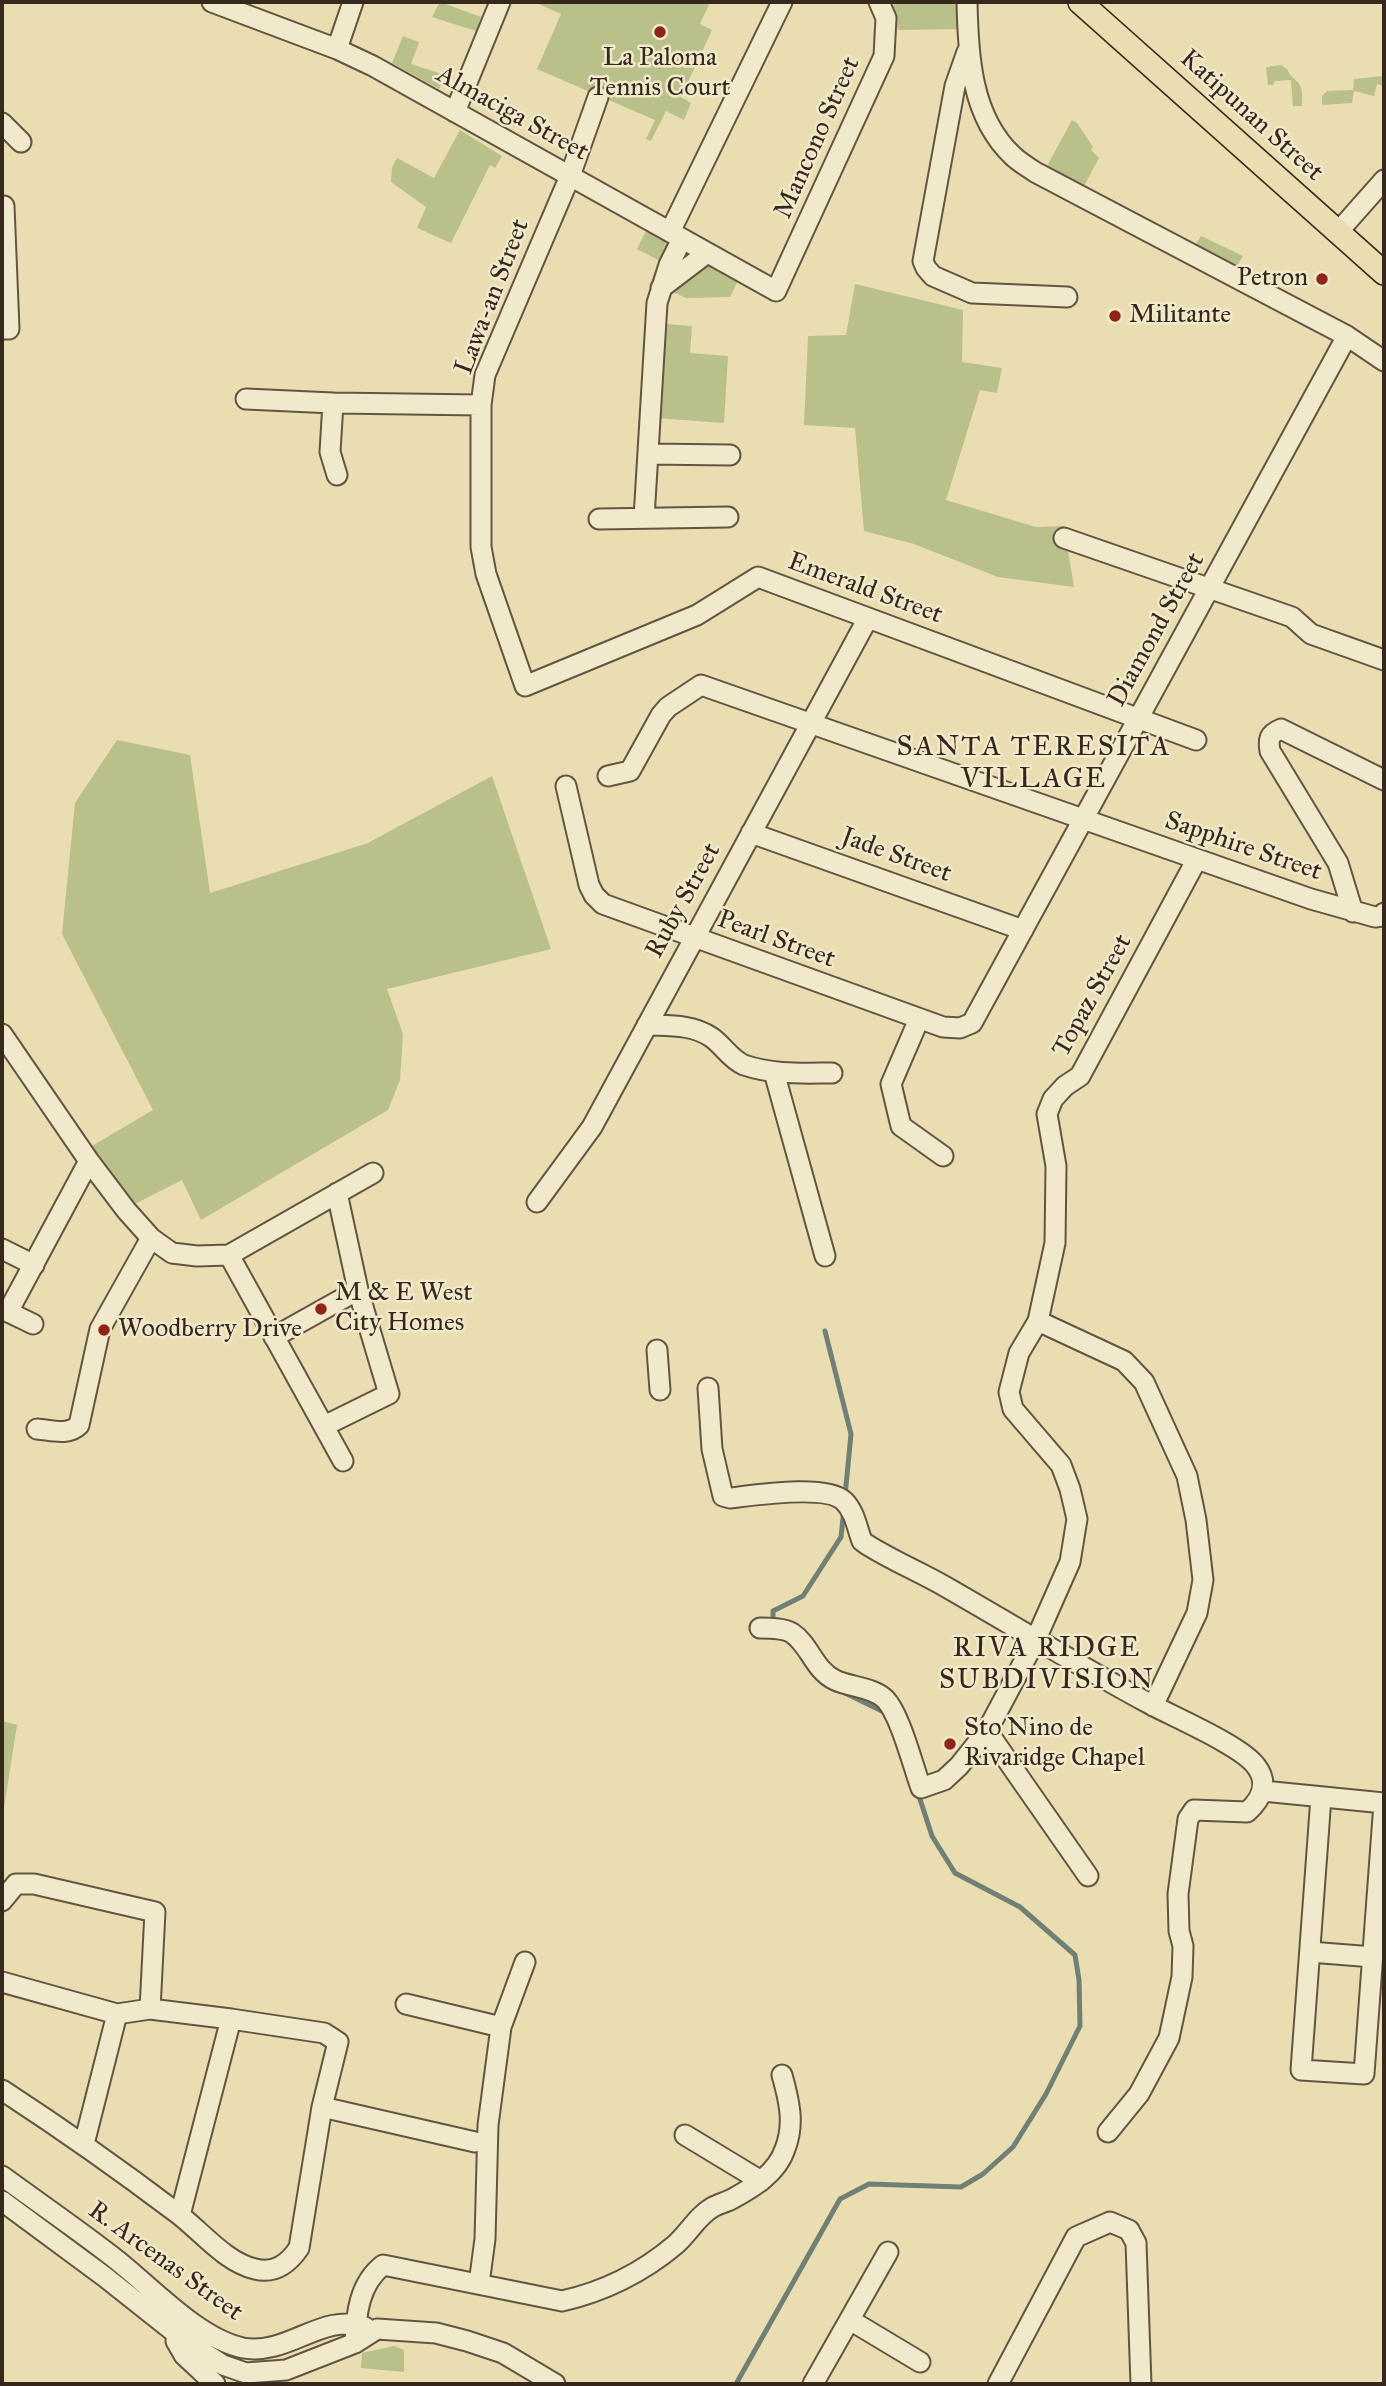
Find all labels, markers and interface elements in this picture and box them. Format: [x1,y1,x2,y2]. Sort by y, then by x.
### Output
marker: La Paloma Tennis Court [652,24,668,40]
place label: La Paloma Tennis Court [590,43,730,104]
street label: Katipunan Street [1173,44,1329,188]
street label: Mancono Street [768,52,868,224]
street label: Almaciga Street [431,59,593,169]
street label: Lawa-an Street [449,215,537,379]
place label: Petron [1237,263,1308,295]
marker: Petron [1314,271,1330,287]
place label: Militante [1129,300,1231,332]
marker: Militante [1107,308,1123,324]
street label: Emerald Street [783,547,947,631]
street label: Diamond Street [1102,548,1212,712]
district label: SANTA TERESITA VILLAGE [898,731,1170,797]
street label: Sapphire Street [1160,806,1326,888]
street label: Jade Street [837,822,955,890]
street label: Ruby Street [640,838,728,964]
street label: Pearl Street [713,904,839,976]
street label: Topaz Street [1047,929,1139,1063]
place label: M & E West City Homes [335,1278,472,1340]
marker: M & E West City Homes [313,1301,329,1317]
place label: Woodberry Drive [118,1314,302,1346]
marker: Woodberry Drive [96,1322,112,1338]
district label: RIVA RIDGE SUBDIVISION [940,1632,1154,1698]
place label: Sto Nino de Rivaridge Chapel [964,1713,1145,1774]
marker: Sto Nino de Rivaridge Chapel [942,1736,958,1752]
street label: R. Arcenas Street [82,2195,248,2329]

